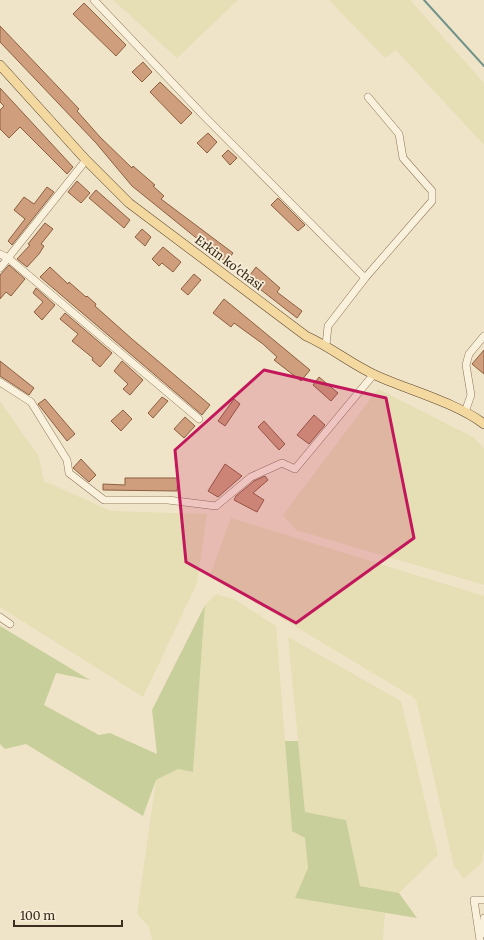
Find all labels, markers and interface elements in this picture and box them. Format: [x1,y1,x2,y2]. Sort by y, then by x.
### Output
street label: Erkin ko'chasi [192,232,266,293]
scale bar [14,902,122,928]
text: 100 m [20,908,55,923]

